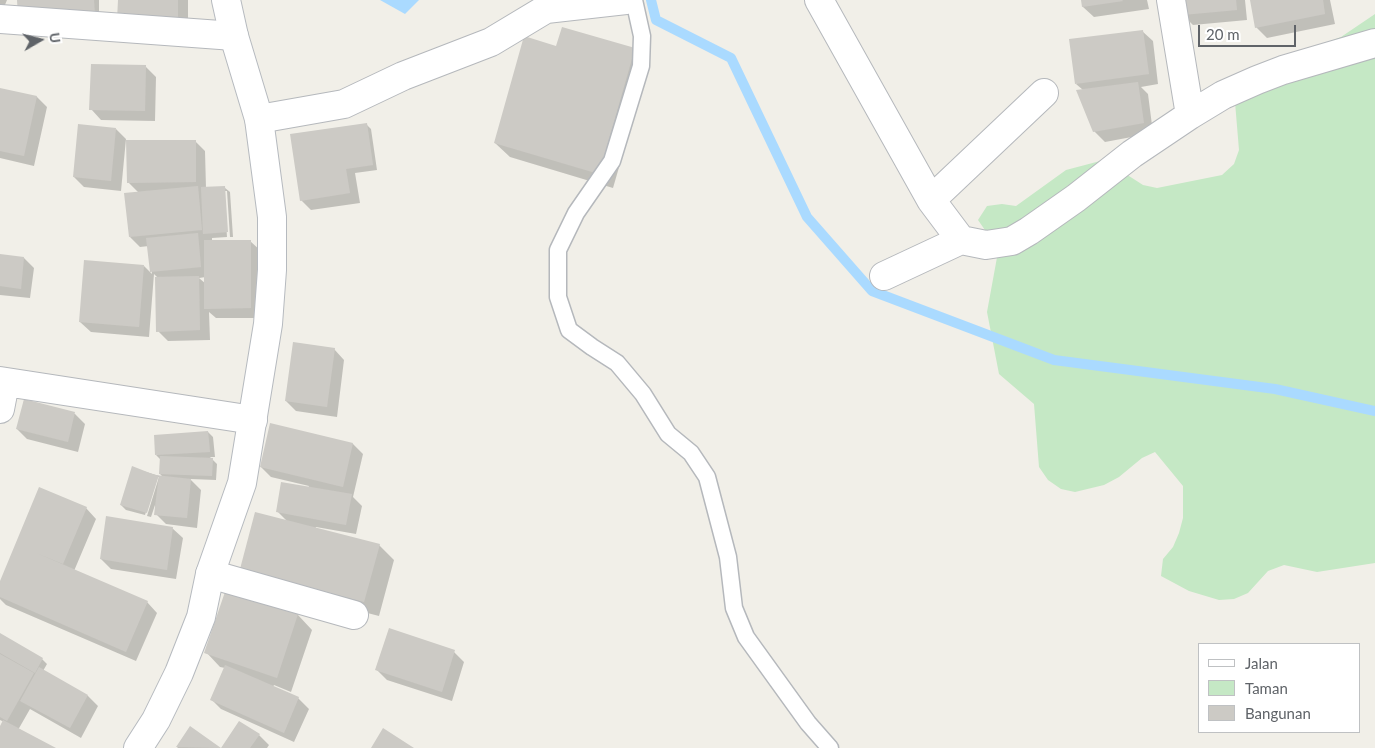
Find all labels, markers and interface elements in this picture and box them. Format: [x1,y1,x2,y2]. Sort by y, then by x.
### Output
north arrow [15,15,65,65]
scale bar [1200,15,1298,47]
text: 20 m [1206,25,1240,43]
text: U [46,32,64,44]
legend [1198,643,1360,733]
text: Jalan [1245,654,1278,672]
text: Taman [1245,679,1288,697]
text: Bangunan [1245,704,1311,722]

